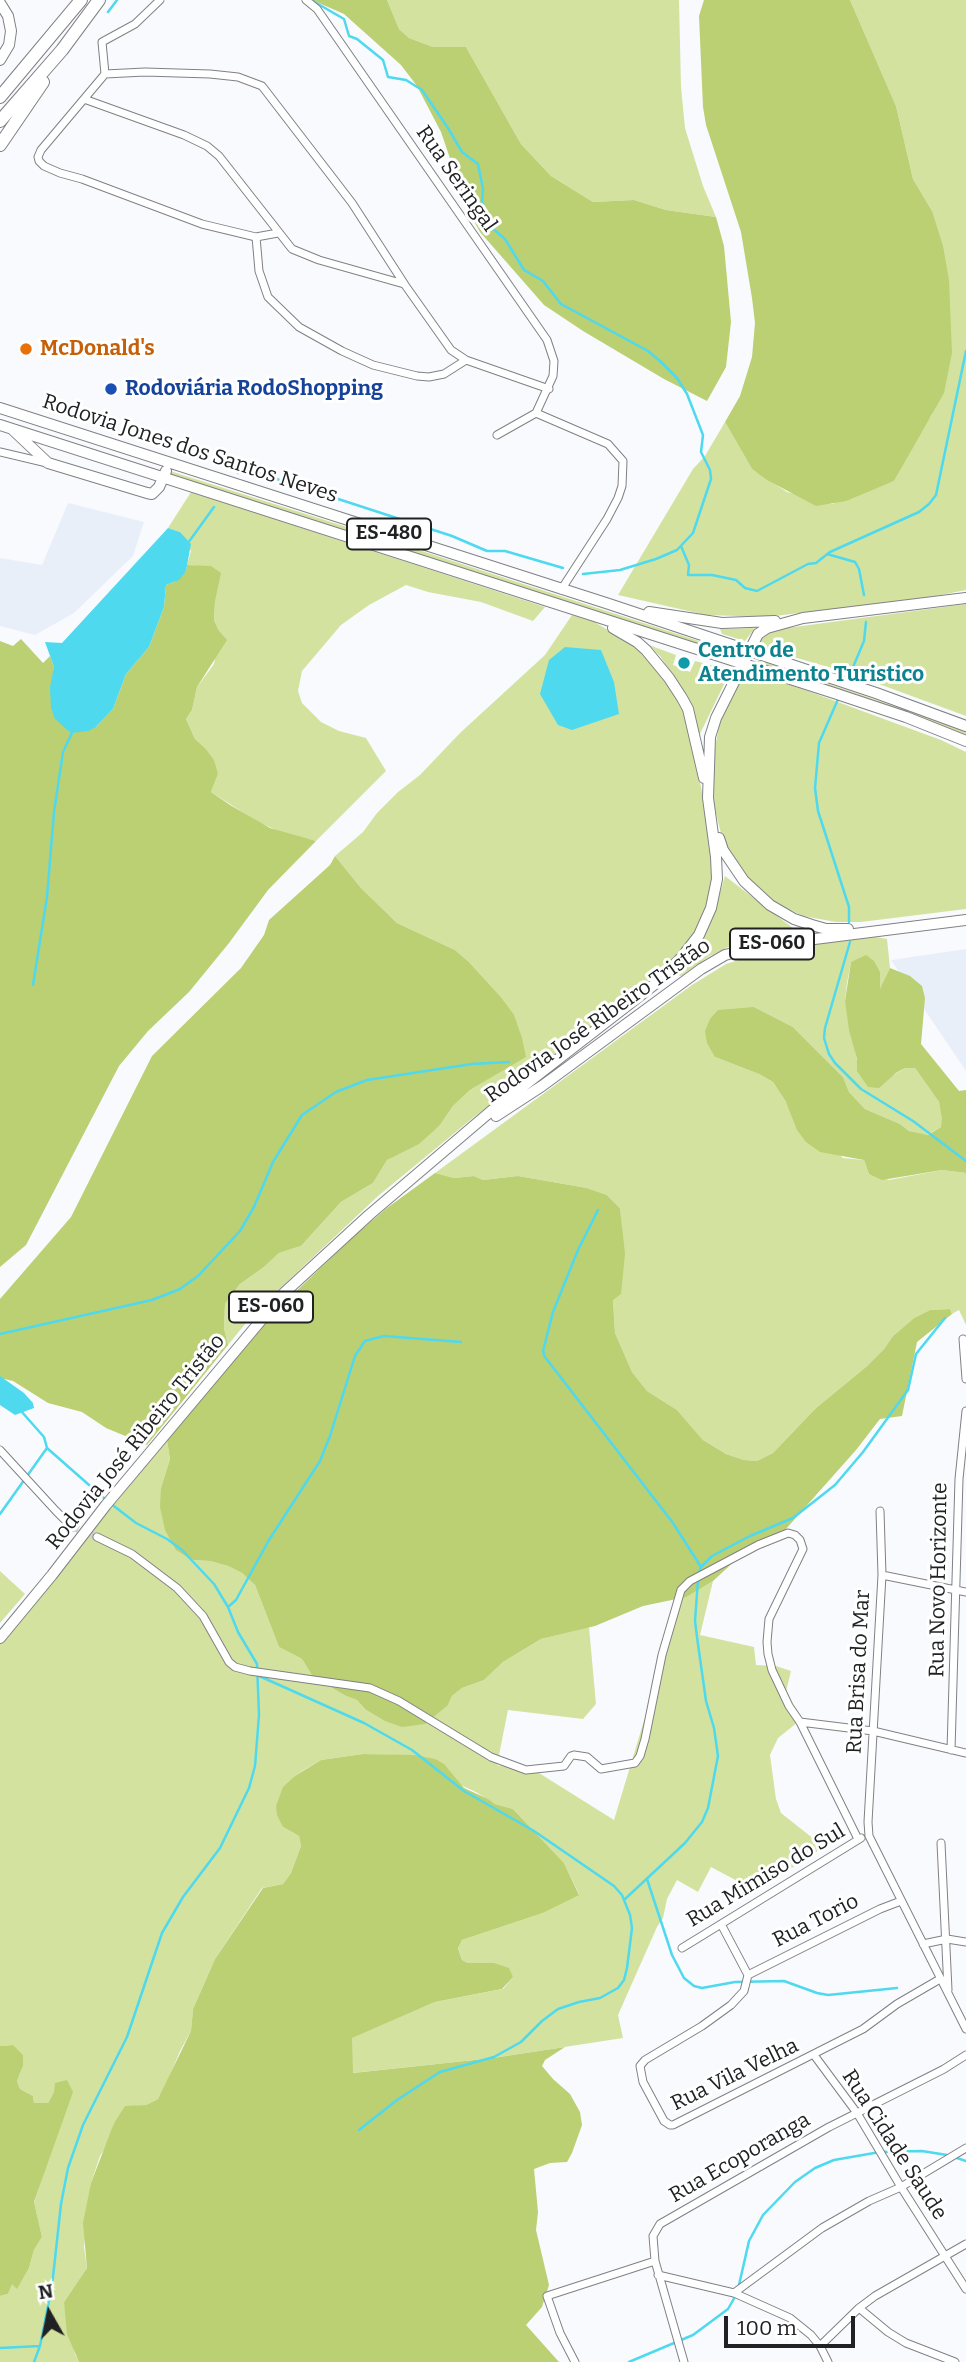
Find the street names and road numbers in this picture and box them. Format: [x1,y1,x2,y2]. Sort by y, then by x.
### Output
street label: Rua Seringal [410,121,502,237]
street label: Rodovia Jones dos Santos Neves [39,389,341,509]
road number: ES-480 [347,519,431,550]
road number: ES-060 [730,928,814,960]
street label: Rodovia José Ribeiro Tristão [480,933,716,1109]
road number: ES-060 [229,1292,313,1322]
street label: Rodovia José Ribeiro Tristão [41,1329,231,1555]
street label: Rua Novo Horizonte [925,1482,953,1678]
street label: Rua Brisa do Mar [842,1589,876,1755]
street label: Rua Mimiso do Sul [682,1819,850,1933]
street label: Rua Torio [769,1889,863,1953]
street label: Rua Vila Velha [667,2033,803,2117]
street label: Rua Cidade Saude [836,2065,952,2225]
street label: Rua Ecoporanga [665,2108,815,2208]

